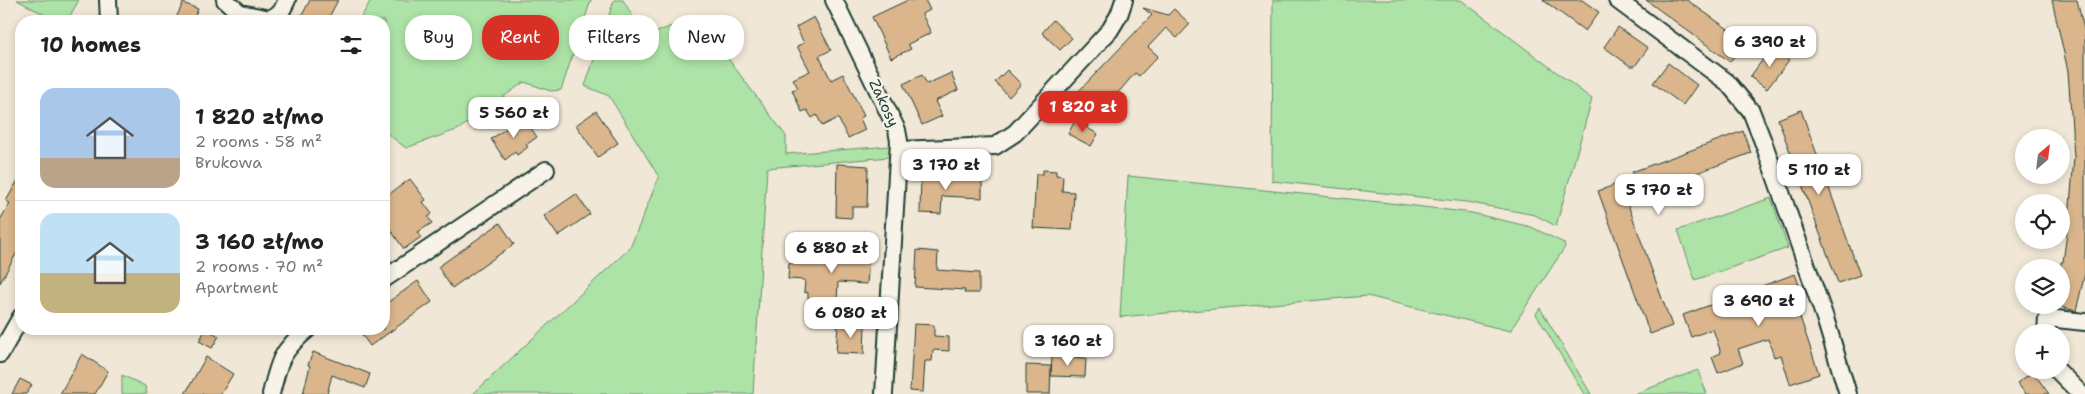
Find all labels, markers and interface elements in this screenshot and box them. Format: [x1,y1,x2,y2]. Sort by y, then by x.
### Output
chip: Buy [405,15,472,60]
chip: Rent [482,15,559,60]
chip: Filters [569,15,659,60]
chip: New [669,15,744,60]
pin: 6 390 zł [1718,26,1822,68]
text: 10 homes [40,31,141,59]
icon: filters [337,31,365,59]
text: 6 390 zł [1734,31,1806,52]
street label: Zakosy [864,76,904,130]
pin: 1 820 zł [1031,90,1135,133]
pin: 5 560 zł [462,96,566,139]
text: 1 820 zł [1049,96,1117,117]
text: 5 560 zł [479,102,549,123]
text: 1 820 zł/mo [195,103,324,131]
icon: home [80,108,140,168]
north arrow [2015,129,2070,184]
map controls [2015,129,2070,379]
text: 2 rooms · 58 m² [195,131,322,152]
pin: 3 170 zł [894,148,998,191]
text: Brukowa [195,152,262,173]
text: 3 170 zł [912,154,980,175]
pin: 5 110 zł [1767,154,1871,196]
text: 5 110 zł [1788,159,1850,180]
pin: 5 170 zł [1607,174,1711,216]
text: 5 170 zł [1626,179,1692,200]
button: locate [2015,194,2070,249]
text: 3 160 zł/mo [195,228,324,256]
pin: 6 880 zł [780,232,884,274]
icon: home [80,233,140,293]
text: 6 880 zł [796,237,868,258]
text: 2 rooms · 70 m² [195,256,323,277]
button: layers [2015,259,2070,314]
text: Apartment [195,277,278,298]
pin: 3 690 zł [1707,284,1811,327]
text: 3 690 zł [1723,290,1795,311]
pin: 6 080 zł [799,296,903,339]
text: 6 080 zł [815,302,887,323]
pin: 3 160 zł [1016,324,1120,367]
button: + [2015,324,2070,379]
text: 3 160 zł [1034,330,1102,351]

